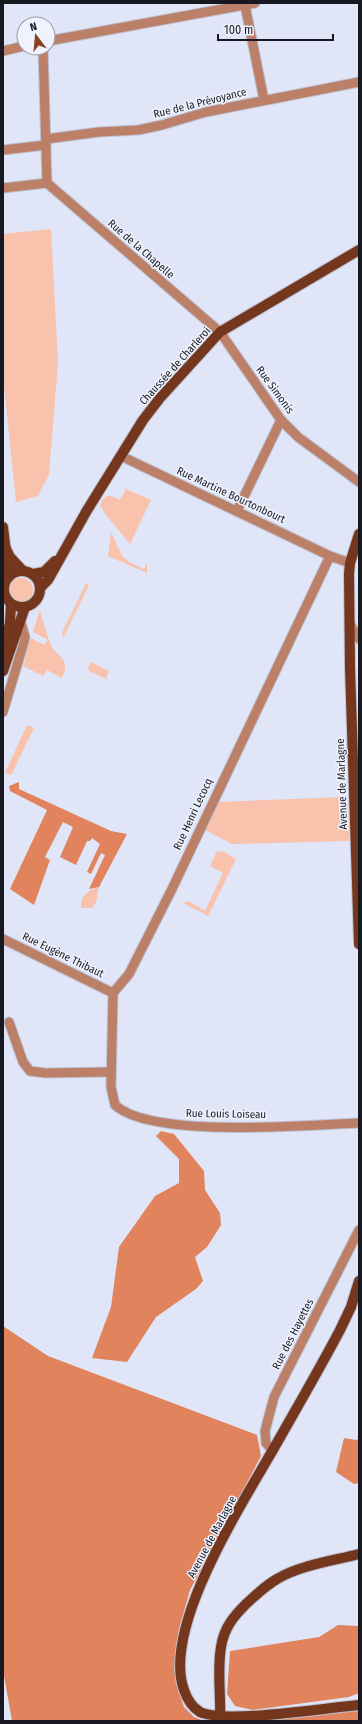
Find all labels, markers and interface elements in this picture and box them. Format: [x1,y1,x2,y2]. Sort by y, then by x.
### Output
north arrow [16,16,56,56]
scale bar [218,16,333,42]
text: N [28,20,38,34]
text: 100 m [224,23,253,37]
street label: Rue de la Prévoyance [152,85,248,121]
street label: Rue de la Chapelle [105,217,177,281]
street label: Chaussée de Charleroi [137,324,213,407]
street label: Rue Simonis [253,364,297,417]
street label: Rue Martine Bourtonbourt [175,464,288,526]
street label: Avenue de Marlagne [334,738,350,830]
street label: Rue Henri Lecocq [171,776,215,852]
street label: Rue Eugène Thibaut [20,930,106,981]
street label: Rue Louis Loiseau [186,1107,266,1121]
street label: Rue des Hayettes [270,1296,317,1372]
street label: Avenue de Marlagne [185,1494,239,1580]

